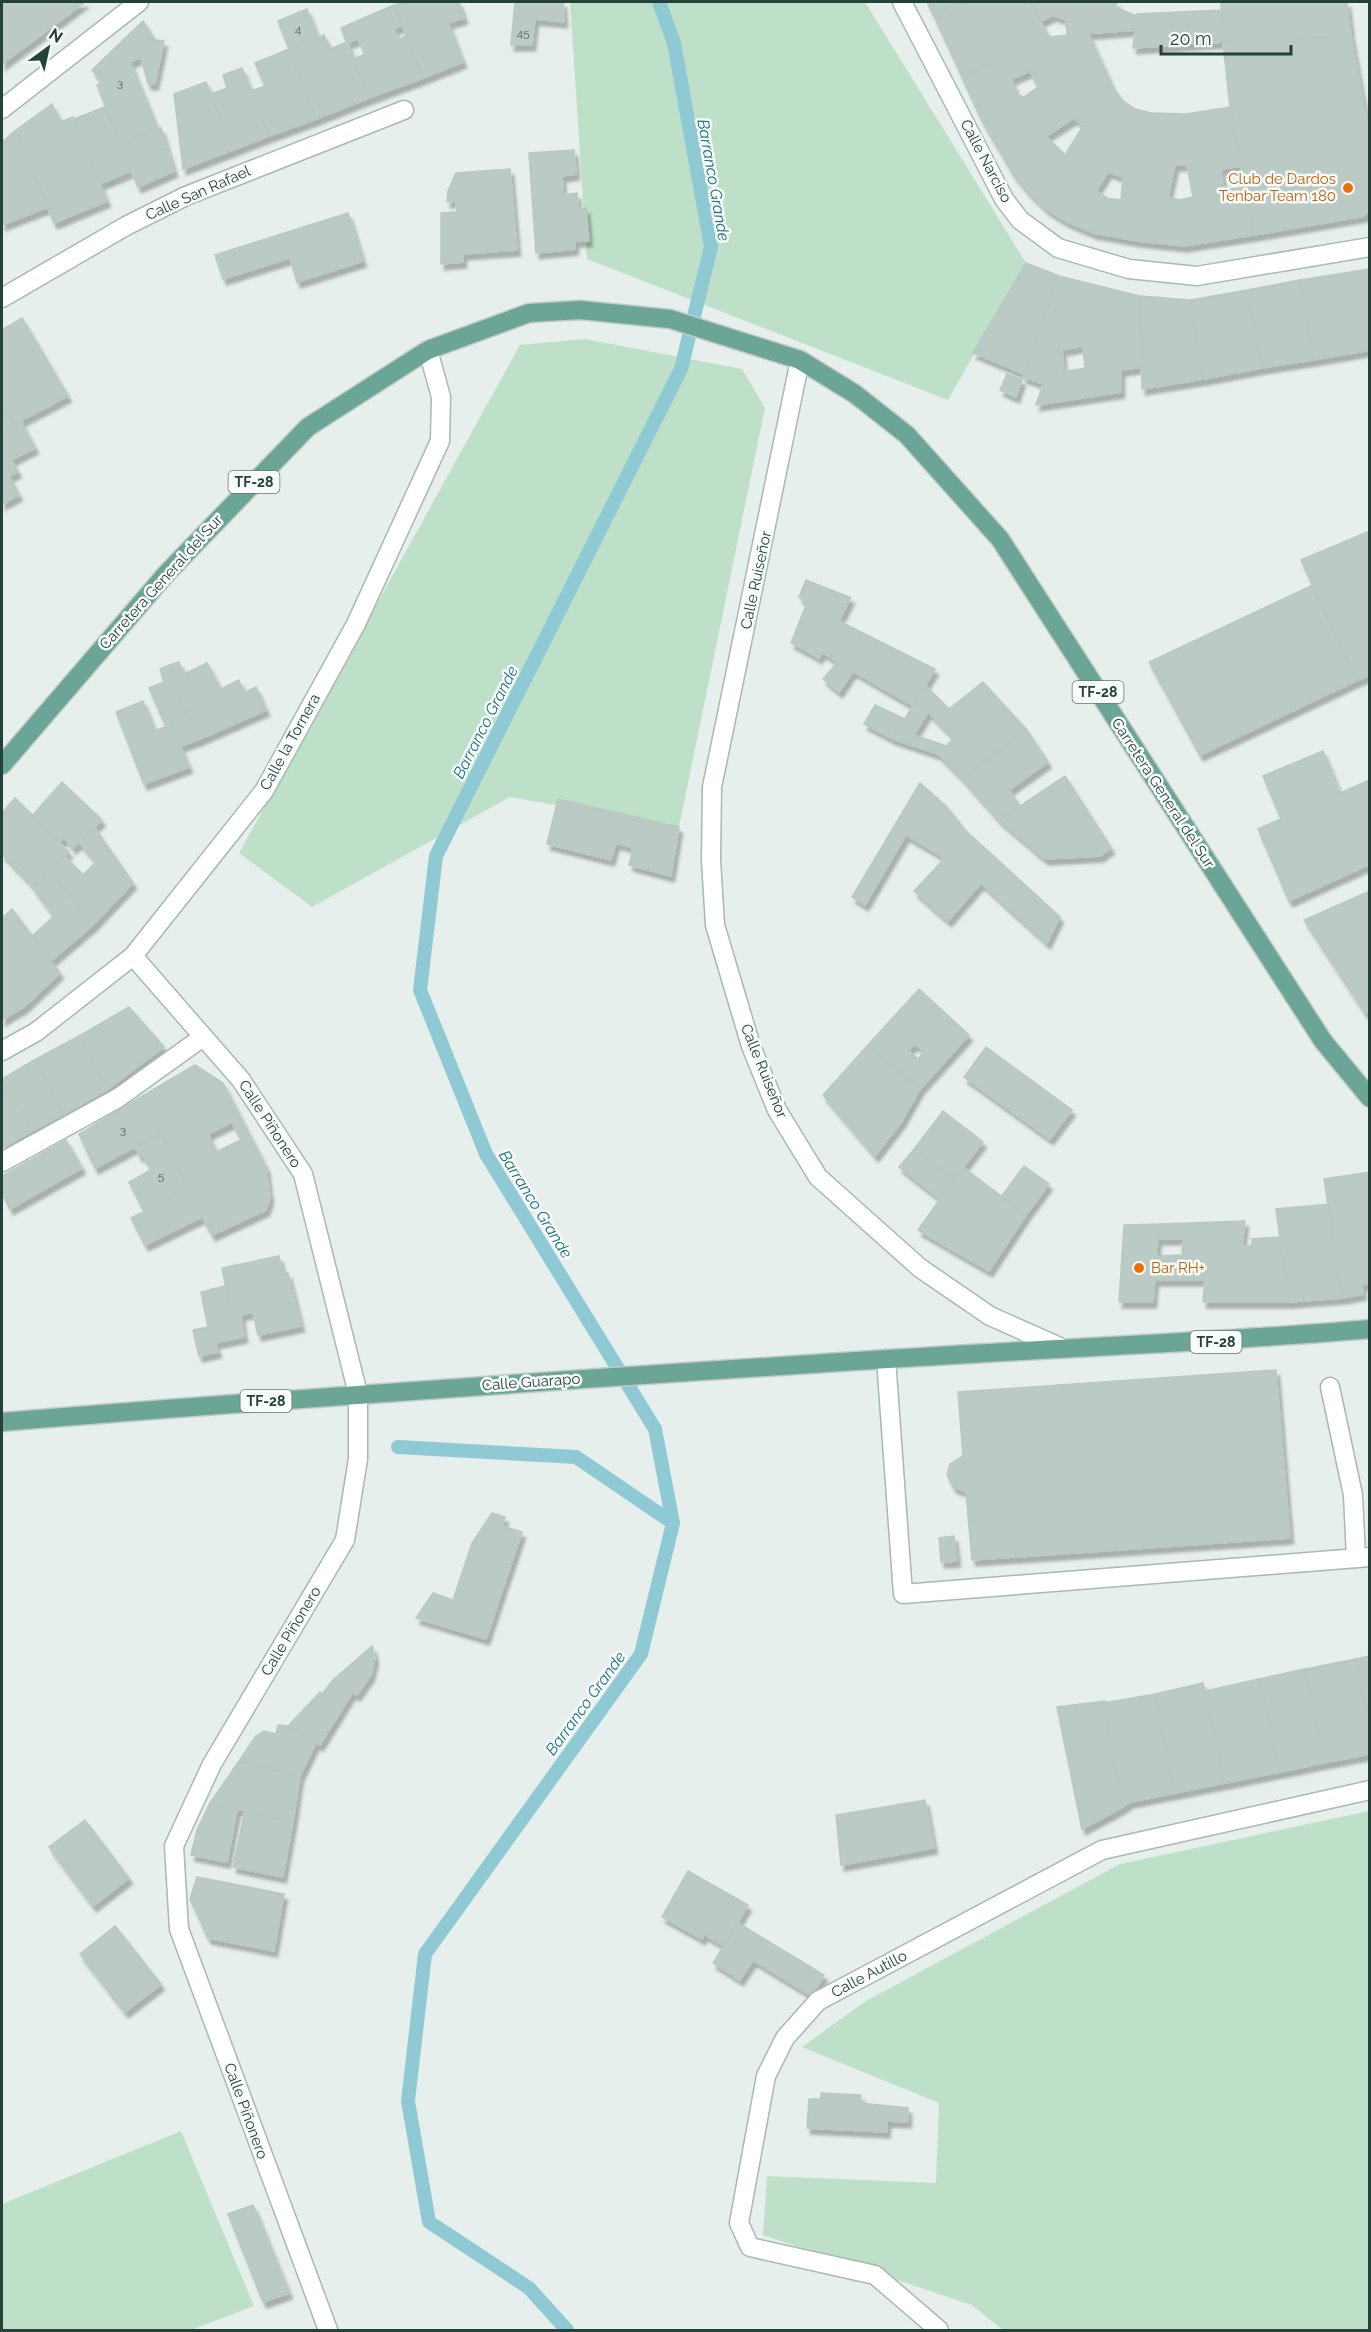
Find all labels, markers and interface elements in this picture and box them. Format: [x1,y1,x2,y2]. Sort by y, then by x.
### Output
north arrow [18,18,78,78]
scale bar [1161,18,1292,56]
house number: 4 [295,22,302,36]
text: N [46,25,66,47]
house number: 45 [516,26,530,40]
text: 20 m [1170,28,1212,49]
house number: 3 [117,76,123,90]
street label: Calle Narciso [957,116,1015,206]
water label: Barranco Grande [693,118,734,243]
street label: Calle San Rafael [143,161,254,224]
place label: Club de Dardos Tenbar Team 180 [1219,170,1336,205]
marker: Club de Dardos Tenbar Team 180 [1341,181,1355,195]
road number: TF-28 [228,471,280,493]
street label: Carretera General del Sur [96,510,227,653]
street label: Calle Ruiseñor [737,528,775,631]
water label: Barranco Grande [449,662,522,782]
road number: TF-28 [1072,681,1124,703]
street label: Calle la Tornera [256,691,324,793]
street label: Carretera General del Sur [1108,715,1219,872]
street label: Calle Ruiseñor [737,1021,791,1121]
street label: Calle Piñonero [235,1077,305,1171]
house number: 3 [120,1123,126,1137]
water label: Barranco Grande [495,1147,577,1262]
house number: 5 [158,1169,165,1183]
place label: Bar RH+ [1151,1259,1205,1277]
marker: Bar RH+ [1132,1261,1146,1275]
road number: TF-28 [1190,1331,1242,1353]
street label: Calle Guarapo [481,1370,581,1394]
road number: TF-28 [240,1390,292,1412]
street label: Calle Piñonero [257,1583,325,1679]
water label: Barranco Grande [541,1647,630,1759]
street label: Calle Autillo [828,1947,910,2001]
street label: Calle Piñonero [220,2060,272,2162]

